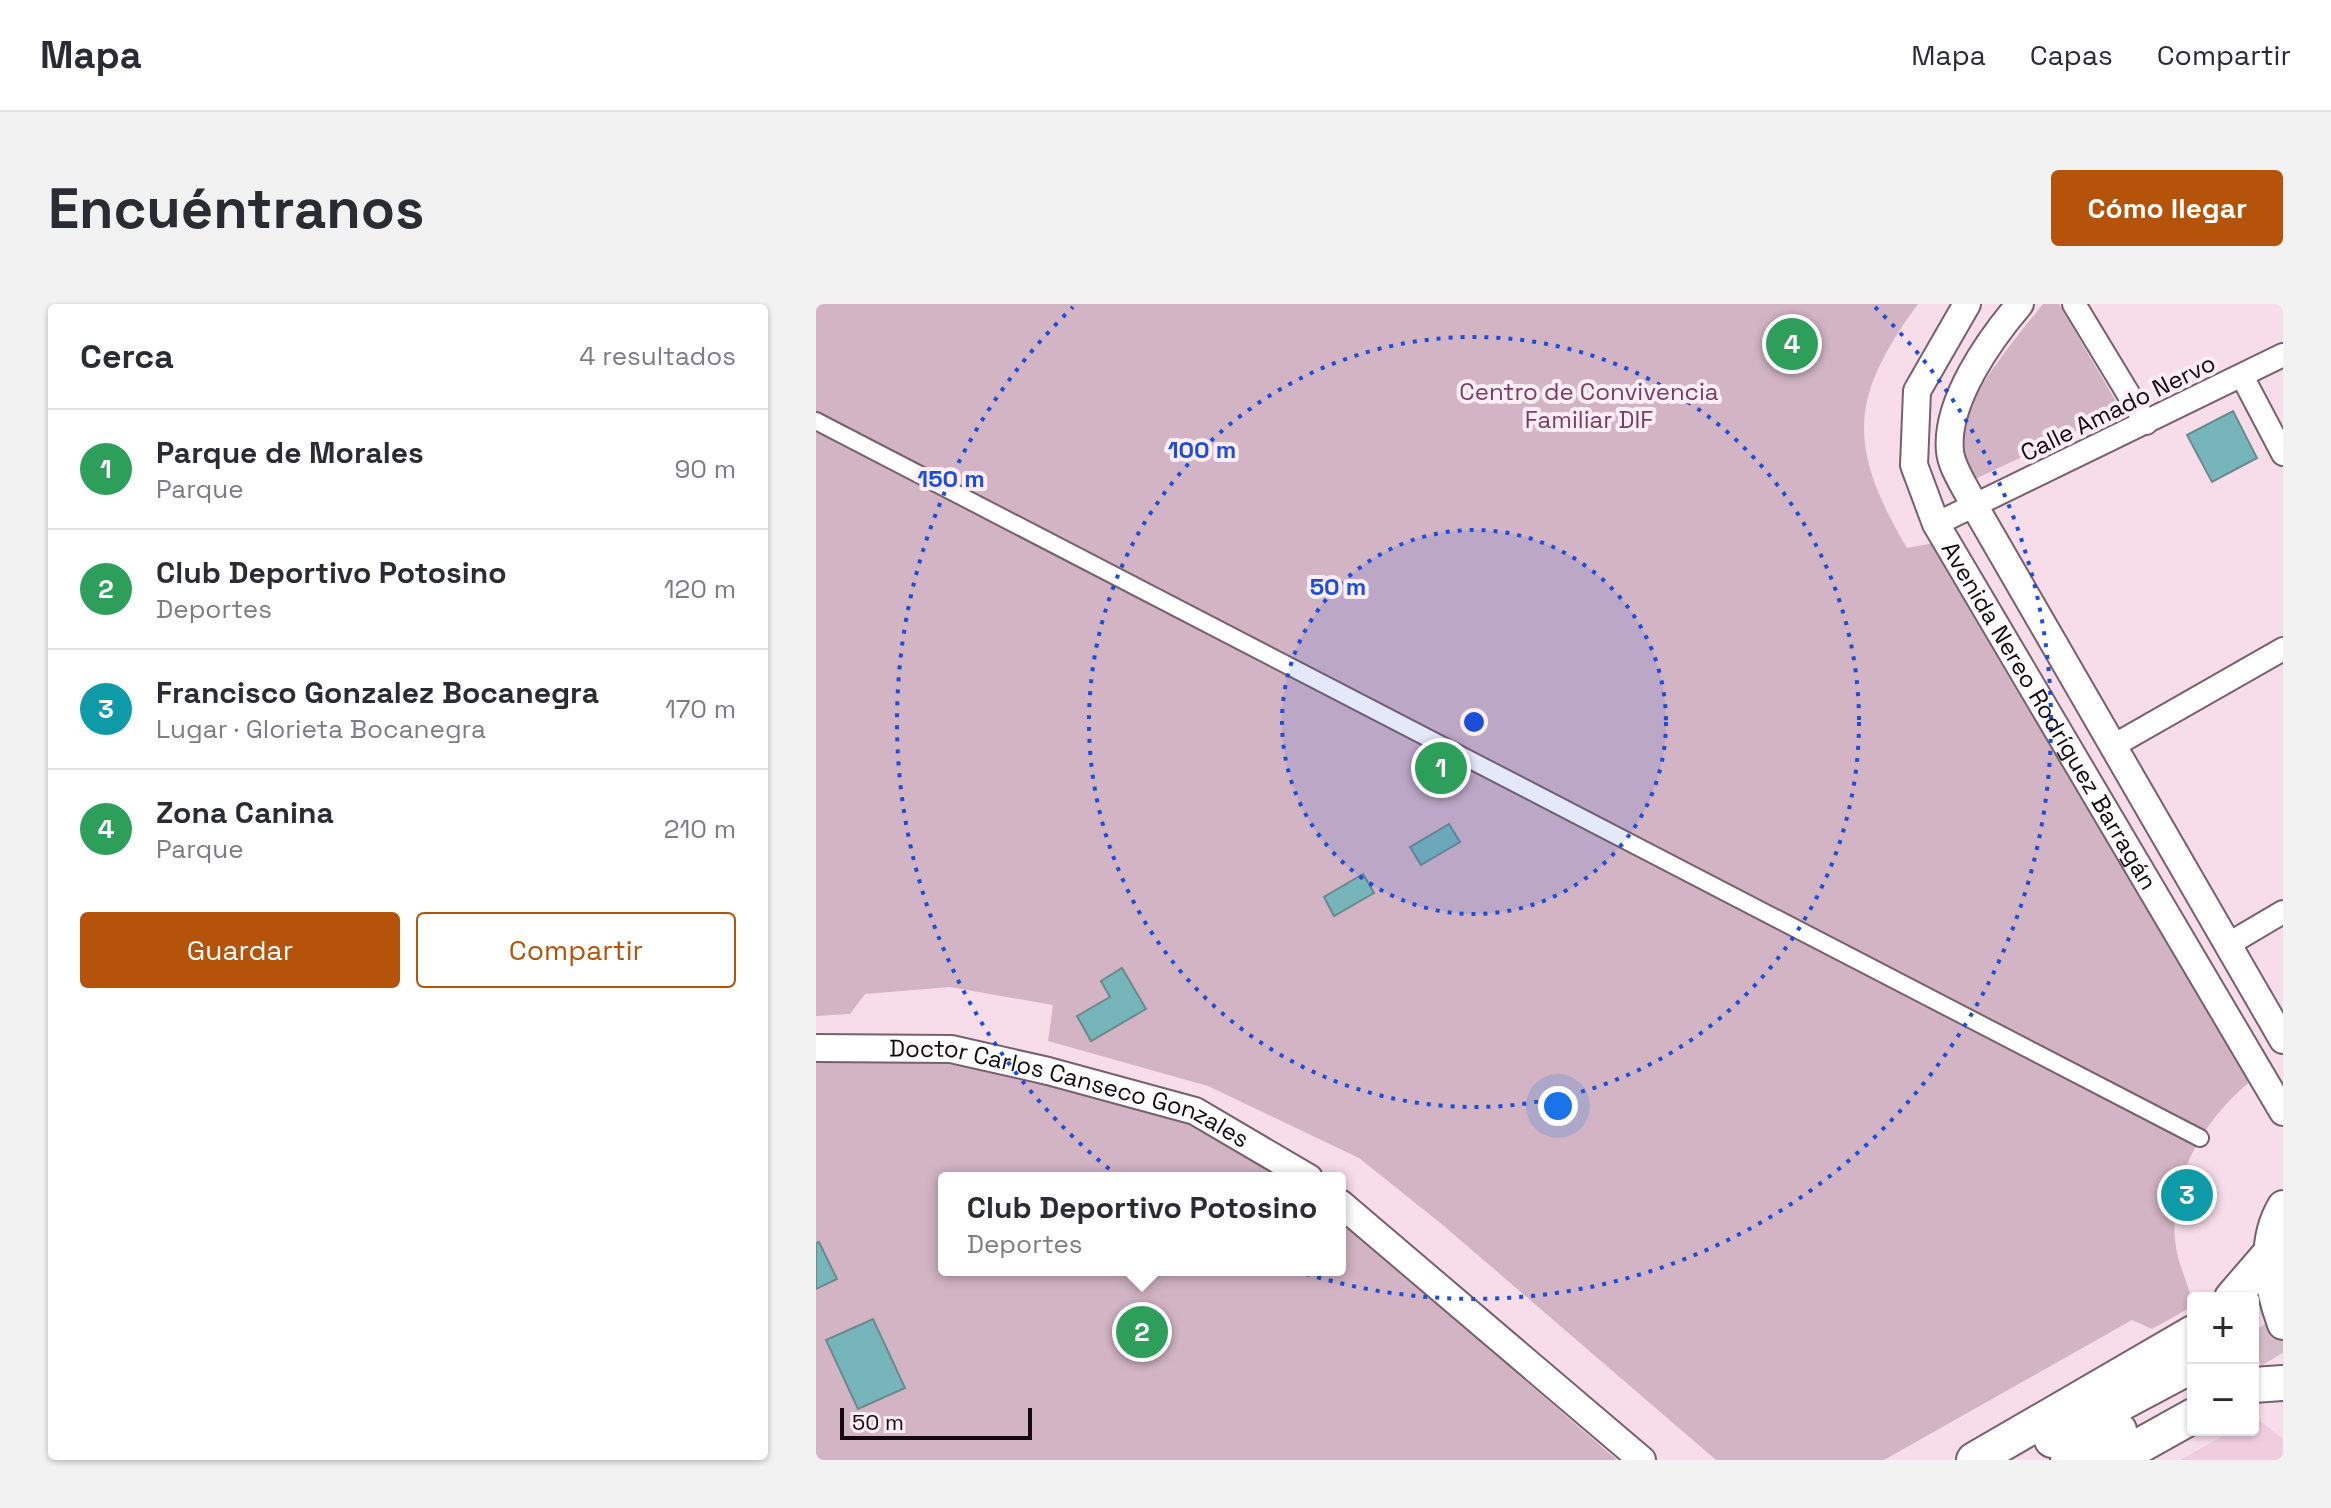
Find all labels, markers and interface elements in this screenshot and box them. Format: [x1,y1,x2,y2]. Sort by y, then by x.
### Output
text: Mapa [40,31,142,79]
text: Mapa [1911,37,1986,73]
text: Capas [2030,37,2113,73]
text: Compartir [2157,37,2291,73]
button: Cómo llegar [2051,170,2283,246]
text: Encuéntranos [48,173,424,244]
pin: 4 [1766,314,1818,374]
text: Cerca [80,335,174,378]
text: 4 resultados [579,339,736,373]
street label: Calle Amado Nervo [2015,347,2220,468]
park label: Centro de Convivencia Familiar DIF [1459,376,1719,435]
text: Parque de Morales [156,433,424,472]
text: 100 m [1168,434,1236,465]
text: 1 [100,452,112,486]
text: 90 m [674,452,736,486]
text: 150 m [917,463,985,494]
text: Parque [156,472,244,506]
street label: Avenida Nereo Rodríguez Barragán [1935,536,2164,895]
text: Club Deportivo Potosino [156,553,507,592]
text: 50 m [1310,571,1366,602]
text: 2 [98,572,114,606]
text: 120 m [664,572,736,606]
text: Deportes [156,592,272,626]
text: Francisco Gonzalez Bocanegra [156,673,599,712]
text: 3 [98,692,114,726]
text: 170 m [665,692,736,726]
centre of rings [1460,708,1488,736]
text: Lugar · Glorieta Bocanegra [156,712,486,746]
pin: 1 [1415,738,1467,798]
text: Zona Canina [156,793,334,832]
text: 4 [98,812,114,846]
text: 210 m [664,812,736,846]
text: Parque [156,832,244,866]
button: Guardar [80,912,400,988]
button: Compartir [416,912,736,988]
street label: Doctor Carlos Canseco Gonzales [889,1032,1255,1154]
your location [1538,1086,1578,1126]
pin: 3 [2161,1165,2213,1225]
popup [938,1172,1346,1276]
text: Club Deportivo Potosino [967,1188,1317,1227]
text: Deportes [967,1227,1083,1261]
map controls [2187,1292,2259,1436]
button: + [2187,1292,2259,1364]
pin: 2 [1116,1302,1168,1362]
button: − [2187,1364,2259,1436]
scale bar [840,1404,1032,1440]
text: 50 m [852,1408,904,1436]

